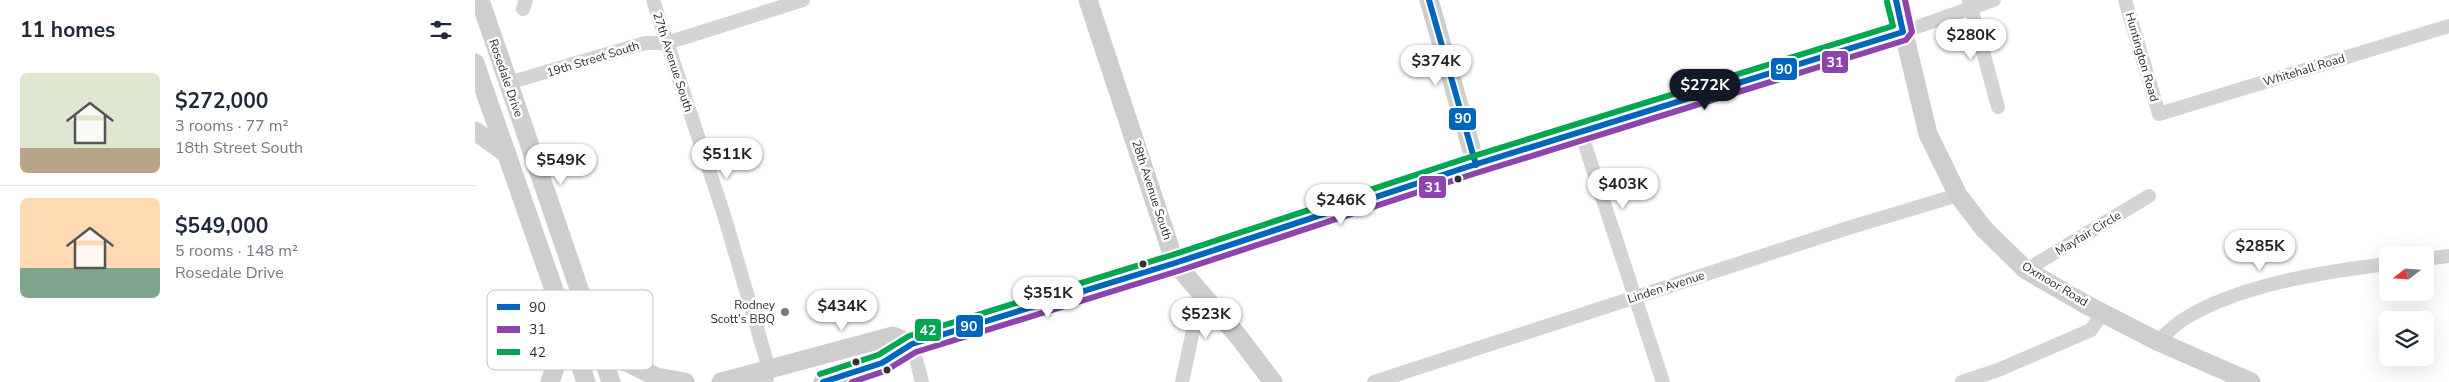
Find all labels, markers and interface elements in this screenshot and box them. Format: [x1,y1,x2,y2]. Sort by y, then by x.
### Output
street label: 27th Avenue South [649,10,697,114]
street label: Huntington Road [2122,11,2162,103]
text: 11 homes [20,16,115,44]
icon: filters [427,16,455,44]
pin: $280K [1936,18,2006,61]
text: $280K [1946,24,1996,46]
street label: Rosedale Drive [485,37,527,119]
street label: 19th Street South [545,37,641,81]
pin: $374K [1401,44,1471,87]
text: $374K [1411,50,1461,72]
line badge: 31 [1821,50,1849,74]
street label: Whitehall Road [2261,50,2347,90]
text: 31 [1827,53,1843,72]
line badge: 90 [1770,57,1798,81]
text: 90 [1776,60,1792,79]
pin: $272K [1670,68,1740,111]
text: $272K [1680,74,1730,96]
text: $272,000 [175,87,268,115]
icon: home [60,93,120,153]
line badge: 90 [1448,107,1477,131]
text: 90 [1455,109,1471,128]
text: 3 rooms · 77 m² [175,115,288,137]
text: 18th Street South [175,137,303,159]
pin: $511K [692,138,762,180]
street label: 28th Avenue South [1128,138,1176,242]
text: $511K [702,143,752,165]
pin: $549K [526,144,596,186]
text: $549K [536,149,586,171]
pin: $403K [1588,168,1658,210]
text: $403K [1598,173,1648,195]
unlabelled marker [1453,174,1463,184]
line badge: 31 [1418,175,1447,199]
text: 31 [1425,178,1441,197]
pin: $246K [1306,184,1376,226]
text: $246K [1316,189,1366,211]
street label: Mayfair Circle [2052,207,2124,259]
text: $549,000 [175,212,268,240]
icon: home [60,218,120,278]
pin: $285K [2225,230,2295,272]
text: $285K [2235,235,2285,257]
text: 5 rooms · 148 m² [175,240,298,262]
north arrow [2379,246,2434,301]
map controls [2379,246,2434,366]
street label: Oxmoor Road [2019,258,2091,310]
unlabelled marker [1138,259,1148,269]
text: Rosedale Drive [175,262,284,284]
street label: Linden Avenue [1625,267,1707,307]
pin: $351K [1013,276,1083,319]
text: $351K [1023,282,1073,304]
legend [487,290,653,370]
pin: $434K [807,290,877,332]
text: $434K [817,295,867,317]
place label: Rodney Scott's BBQ [710,297,776,327]
text: 90 [529,298,546,317]
pin: $523K [1171,298,1241,340]
text: $523K [1181,303,1231,325]
marker: Rodney Scott's BBQ [779,306,791,318]
button: layers [2379,311,2434,366]
line badge: 90 [955,314,984,338]
text: 90 [961,317,977,336]
line badge: 42 [914,318,942,342]
text: 31 [529,320,546,339]
text: 42 [920,321,936,340]
text: 42 [529,343,546,362]
unlabelled marker [851,357,861,367]
unlabelled marker [882,365,892,375]

